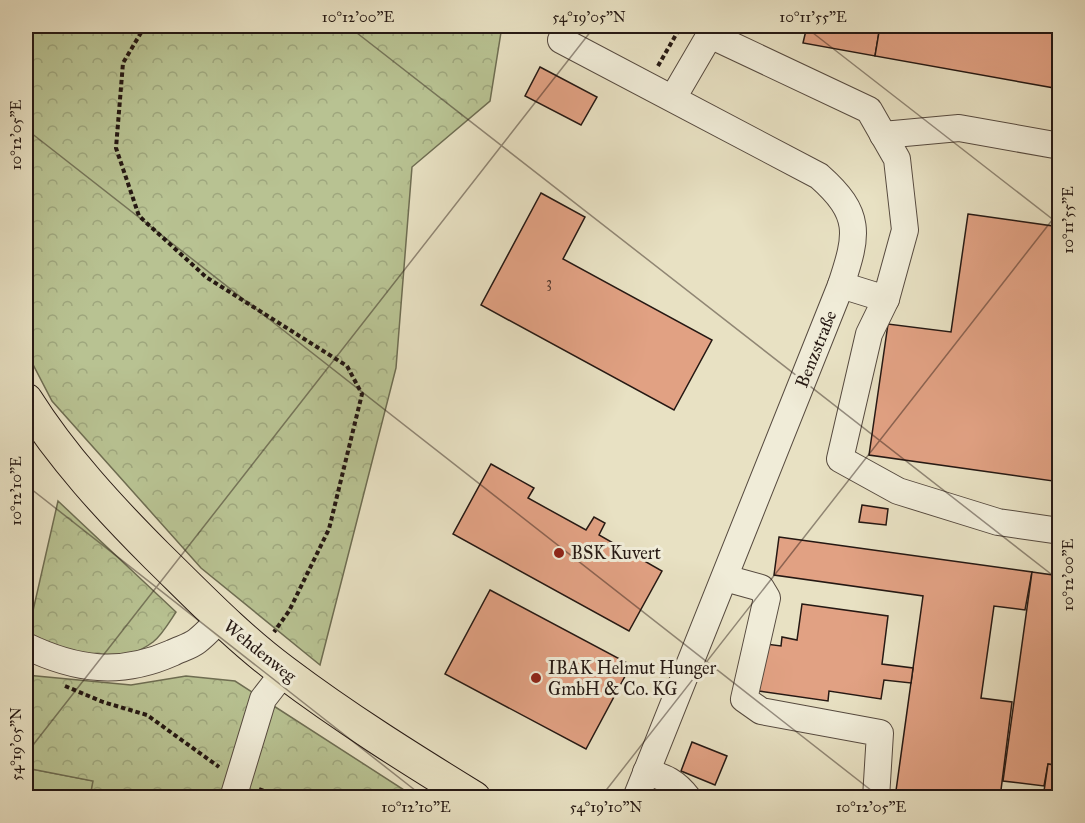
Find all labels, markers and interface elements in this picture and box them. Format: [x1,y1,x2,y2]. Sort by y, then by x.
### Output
text: 10°12'00"E [322,8,394,26]
text: 54°19'05"N [552,8,626,26]
text: 10°11'55"E [779,8,847,26]
text: 10°12'05"E [7,99,25,170]
text: 10°11'55"E [1059,186,1077,254]
house number: 3 [546,273,552,291]
street label: Benzstraße [791,307,841,391]
text: 10°12'10"E [7,456,25,526]
text: 10°12'00"E [1059,539,1077,611]
place label: BSK Kuvert [571,542,662,564]
marker: BSK Kuvert [552,546,566,560]
street label: Wehdenweg [218,615,301,688]
place label: IBAK Helmut Hunger GmbH & Co. KG [548,657,717,700]
marker: IBAK Helmut Hunger GmbH & Co. KG [529,671,543,685]
text: 54°19'05"N [7,707,25,781]
text: 10°12'10"E [381,798,451,816]
text: 54°19'10"N [570,798,642,816]
text: 10°12'05"E [836,798,907,816]

